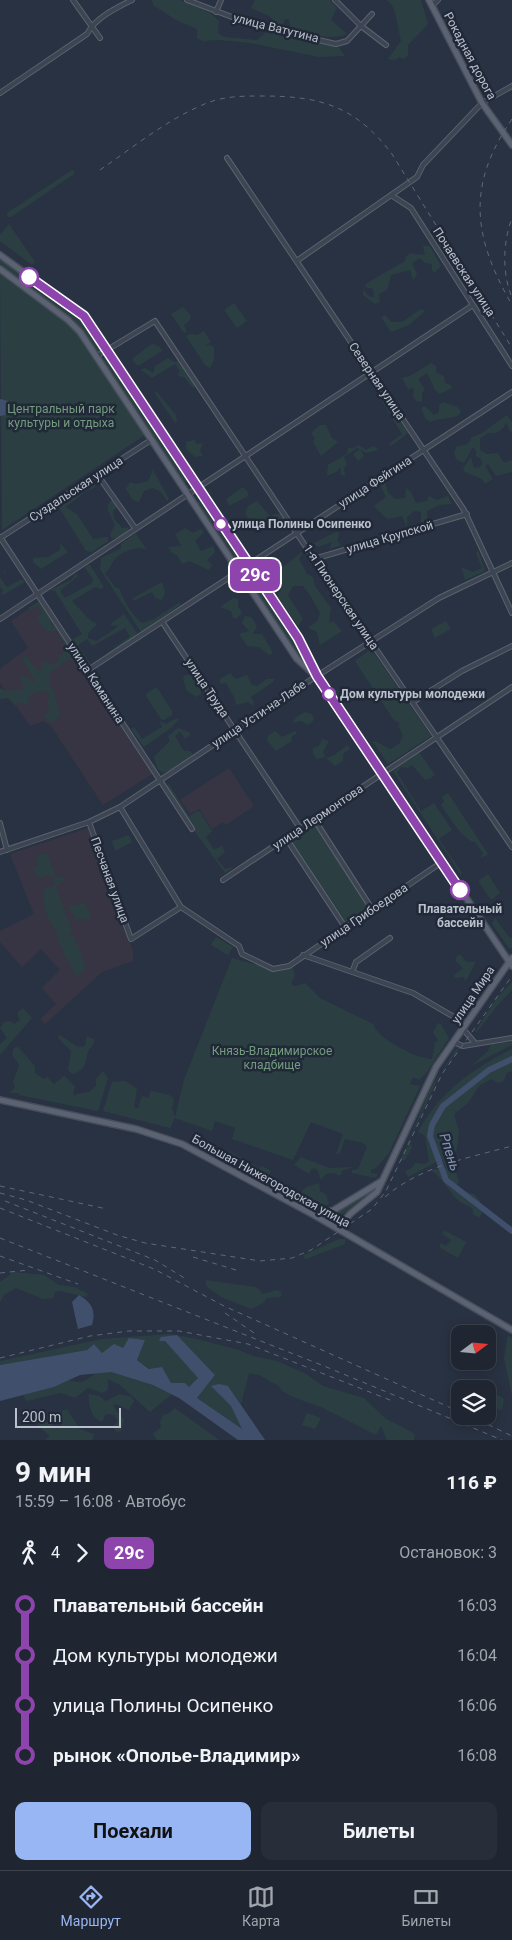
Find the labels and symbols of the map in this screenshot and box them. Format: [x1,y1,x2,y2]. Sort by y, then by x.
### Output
street label: Рокадная дорога [441,10,499,102]
street label: улица Ватутина [232,11,320,45]
street label: Почаевская улица [430,225,498,319]
unlabelled marker [19,267,39,287]
street label: Северная улица [346,340,408,422]
park label: Центральный парк культуры и отдыха [7,402,115,430]
street label: улица Фейгина [336,453,414,511]
street label: Суздальская улица [27,454,125,524]
marker: улица Полины Осипенко [214,517,228,531]
place label: улица Полины Осипенко [232,517,371,531]
street label: улица Крупской [345,518,435,556]
street label: 1-я Пионерская улица [301,542,381,652]
line badge: 29с [226,559,284,591]
street label: улица Каманина [65,640,127,726]
street label: улица Труда [182,656,232,720]
street label: улица Усти-на-Лабе [209,677,309,751]
marker: Дом культуры молодежи [322,687,336,701]
place label: Дом культуры молодежи [340,687,485,701]
street label: улица Лермонтова [270,782,366,852]
street label: Песчаная улица [88,835,132,925]
marker: Плавательный бассейн [450,880,470,900]
street label: улица Грибоедова [318,881,410,949]
place label: Плавательный бассейн [418,902,502,930]
street label: улица Мира [449,963,497,1027]
park label: Князь-Владимирское кладбище [212,1044,332,1072]
water label: Рпень [436,1131,464,1173]
street label: Большая Нижегородская улица [190,1132,352,1230]
north arrow [451,1325,496,1370]
scale bar [15,1405,121,1428]

